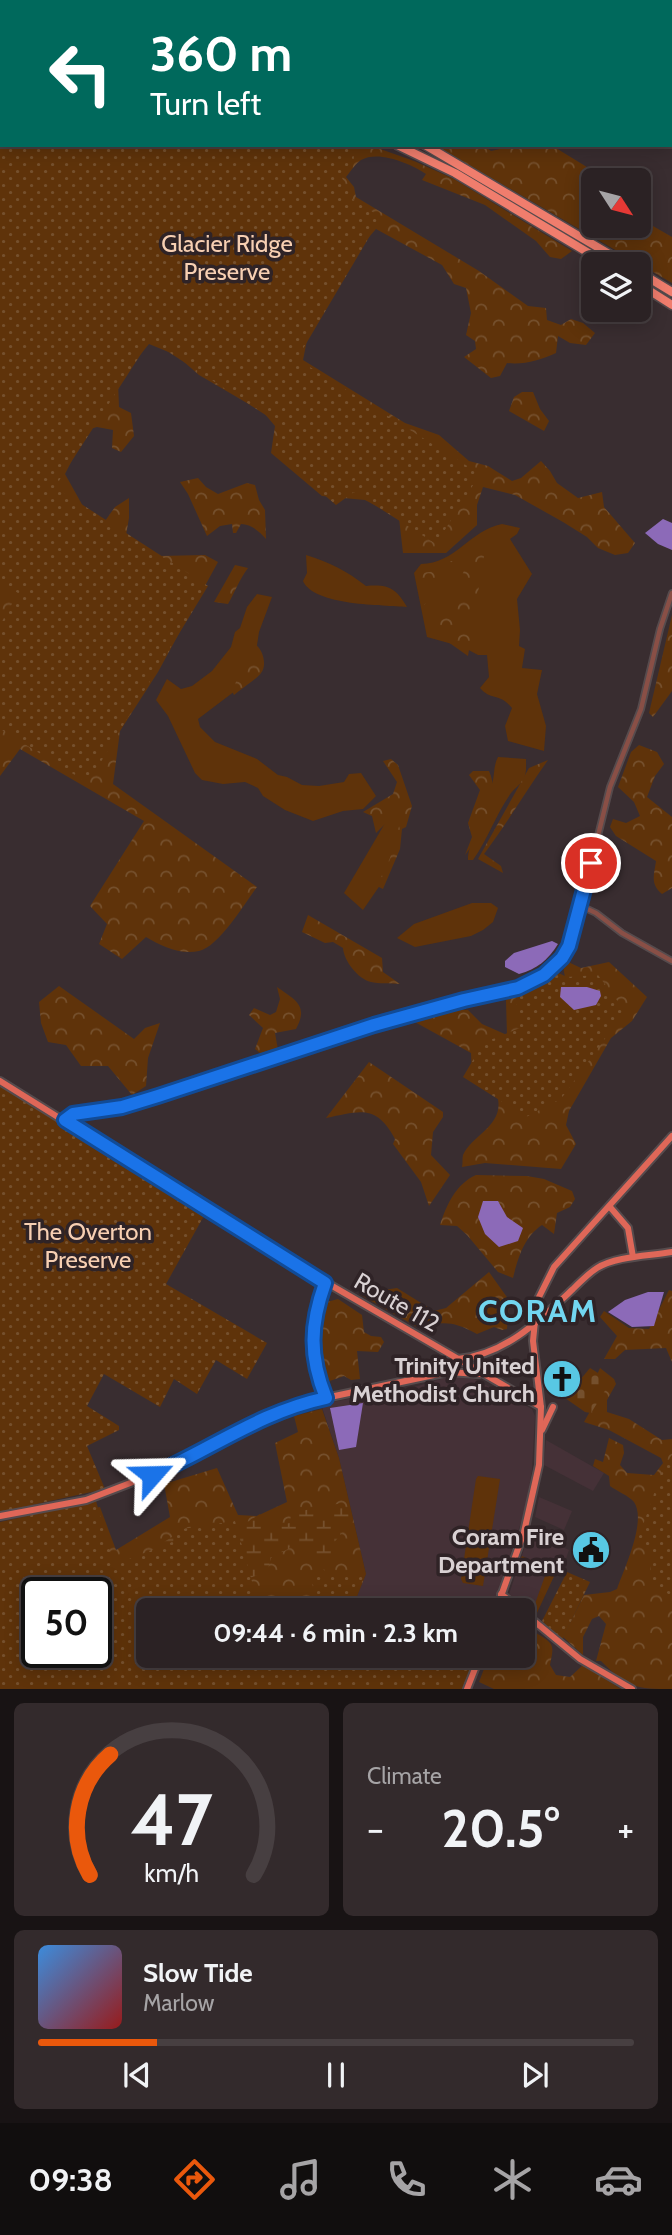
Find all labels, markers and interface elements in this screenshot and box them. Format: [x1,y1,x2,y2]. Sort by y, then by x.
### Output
text: 360 m [150,24,292,83]
icon: left [35,28,126,119]
text: Turn left [150,84,261,123]
north arrow [581,168,651,238]
map controls [581,168,651,322]
park label: Glacier Ridge Preserve [161,229,293,286]
button: layers [581,252,651,322]
pin [561,833,621,893]
icon: arrive [572,844,610,882]
park label: The Overton Preserve [24,1217,152,1274]
street label: Route 112 [349,1266,445,1338]
district label: CORAM [478,1291,598,1330]
place label: Trinity United Methodist Church [352,1351,535,1408]
church icon: Trinity United Methodist Church [541,1358,583,1400]
position arrow [115,1438,189,1512]
place label: Coram Fire Department [438,1522,564,1579]
public building icon: Coram Fire Department [570,1529,612,1571]
speed limit sign: 50 [21,1577,112,1668]
text: 09:44 · 6 min · 2.3 km [213,1617,458,1649]
text: Climate [367,1762,442,1790]
text: 47 [130,1776,213,1864]
text: 20.5° [441,1797,560,1860]
text: − [367,1805,384,1852]
text: + [617,1805,634,1852]
text: km/h [144,1858,199,1888]
text: Slow Tide [143,1957,253,1989]
text: Marlow [143,1989,214,2017]
icon: previous [118,2056,156,2094]
icon: pause [317,2056,355,2094]
icon: next [516,2056,554,2094]
icon: directions [170,2155,219,2204]
icon: music [276,2155,325,2204]
icon: phone [382,2155,431,2204]
icon: climate [488,2155,537,2204]
icon: car [594,2155,643,2204]
text: 09:38 [29,2160,113,2199]

